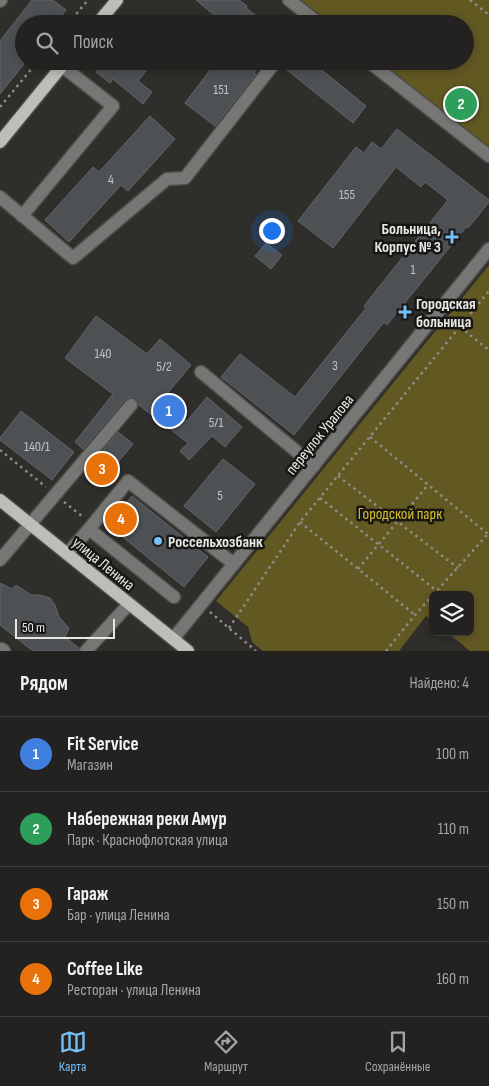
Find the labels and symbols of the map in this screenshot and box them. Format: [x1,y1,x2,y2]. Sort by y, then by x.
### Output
house number: 151 [213,81,229,98]
pin: 2 [445,85,477,123]
house number: 4 [108,171,114,188]
house number: 155 [339,186,355,203]
your location [259,218,285,244]
place label: Больница, Корпус № 3 [374,220,441,257]
marker: Больница, Корпус № 3 [445,230,459,244]
house number: 1 [411,261,416,278]
place label: Городская больница [416,295,476,332]
marker: Городская больница [398,305,412,319]
house number: 140 [95,345,112,362]
house number: 3 [332,357,338,374]
house number: 5/2 [156,358,172,375]
street label: переулок Уралова [282,391,358,479]
pin: 1 [153,392,185,430]
house number: 5/1 [209,414,223,431]
house number: 140/1 [24,438,50,455]
pin: 3 [86,450,118,488]
house number: 5 [217,487,223,504]
pin: 4 [105,500,137,538]
park label: Городской парк [358,505,443,524]
street label: улица Ленина [68,533,138,595]
place label: Россельхозбанк [168,533,263,552]
marker: Россельхозбанк [152,535,164,547]
scale bar [15,616,115,639]

